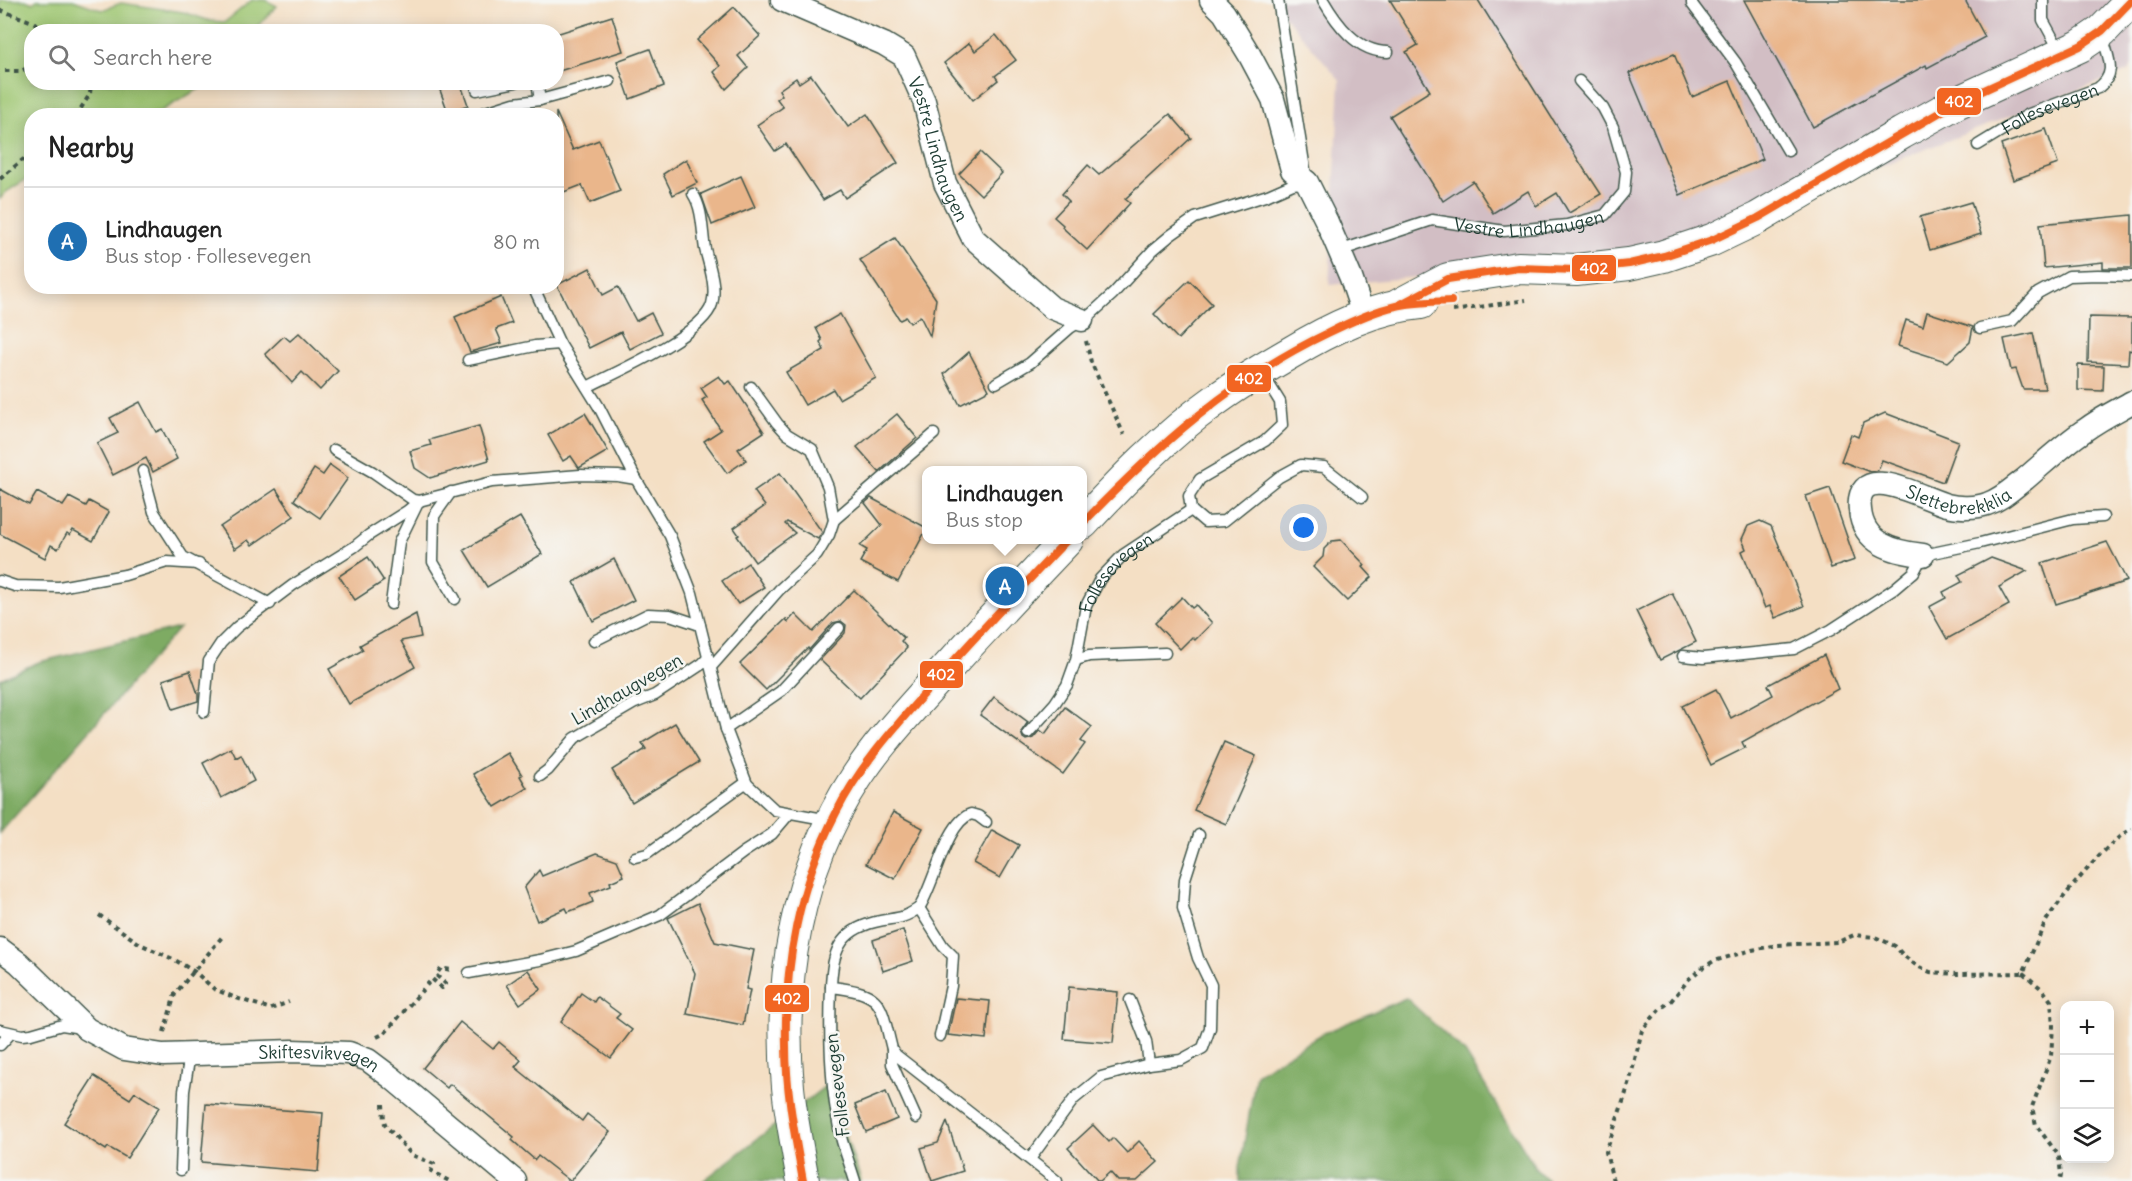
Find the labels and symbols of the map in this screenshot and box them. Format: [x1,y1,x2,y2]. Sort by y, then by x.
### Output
street label: Vestre Lindhaugen [903,73,974,225]
street label: Follesevegen [1997,77,2102,140]
line badge: 402 [1936,87,1982,116]
text: 402 [1945,91,1974,111]
street label: Vestre Lindhaugen [1452,204,1606,242]
line badge: 402 [1571,254,1617,282]
text: 402 [1580,258,1609,278]
line badge: 402 [1226,364,1272,393]
text: 402 [1235,368,1264,388]
street label: Slettebrekklia [1903,479,2016,519]
your location [1289,513,1318,542]
street label: Follesevegen [1074,527,1158,614]
pin: A [986,564,1024,608]
street label: Lindhaugvegen [567,648,687,730]
line badge: 402 [919,660,964,689]
text: 402 [927,664,956,684]
line badge: 402 [764,984,810,1013]
text: 402 [773,988,802,1008]
street label: Follesevegen [819,1032,855,1138]
street label: Skiftesvikvegen [258,1039,385,1077]

